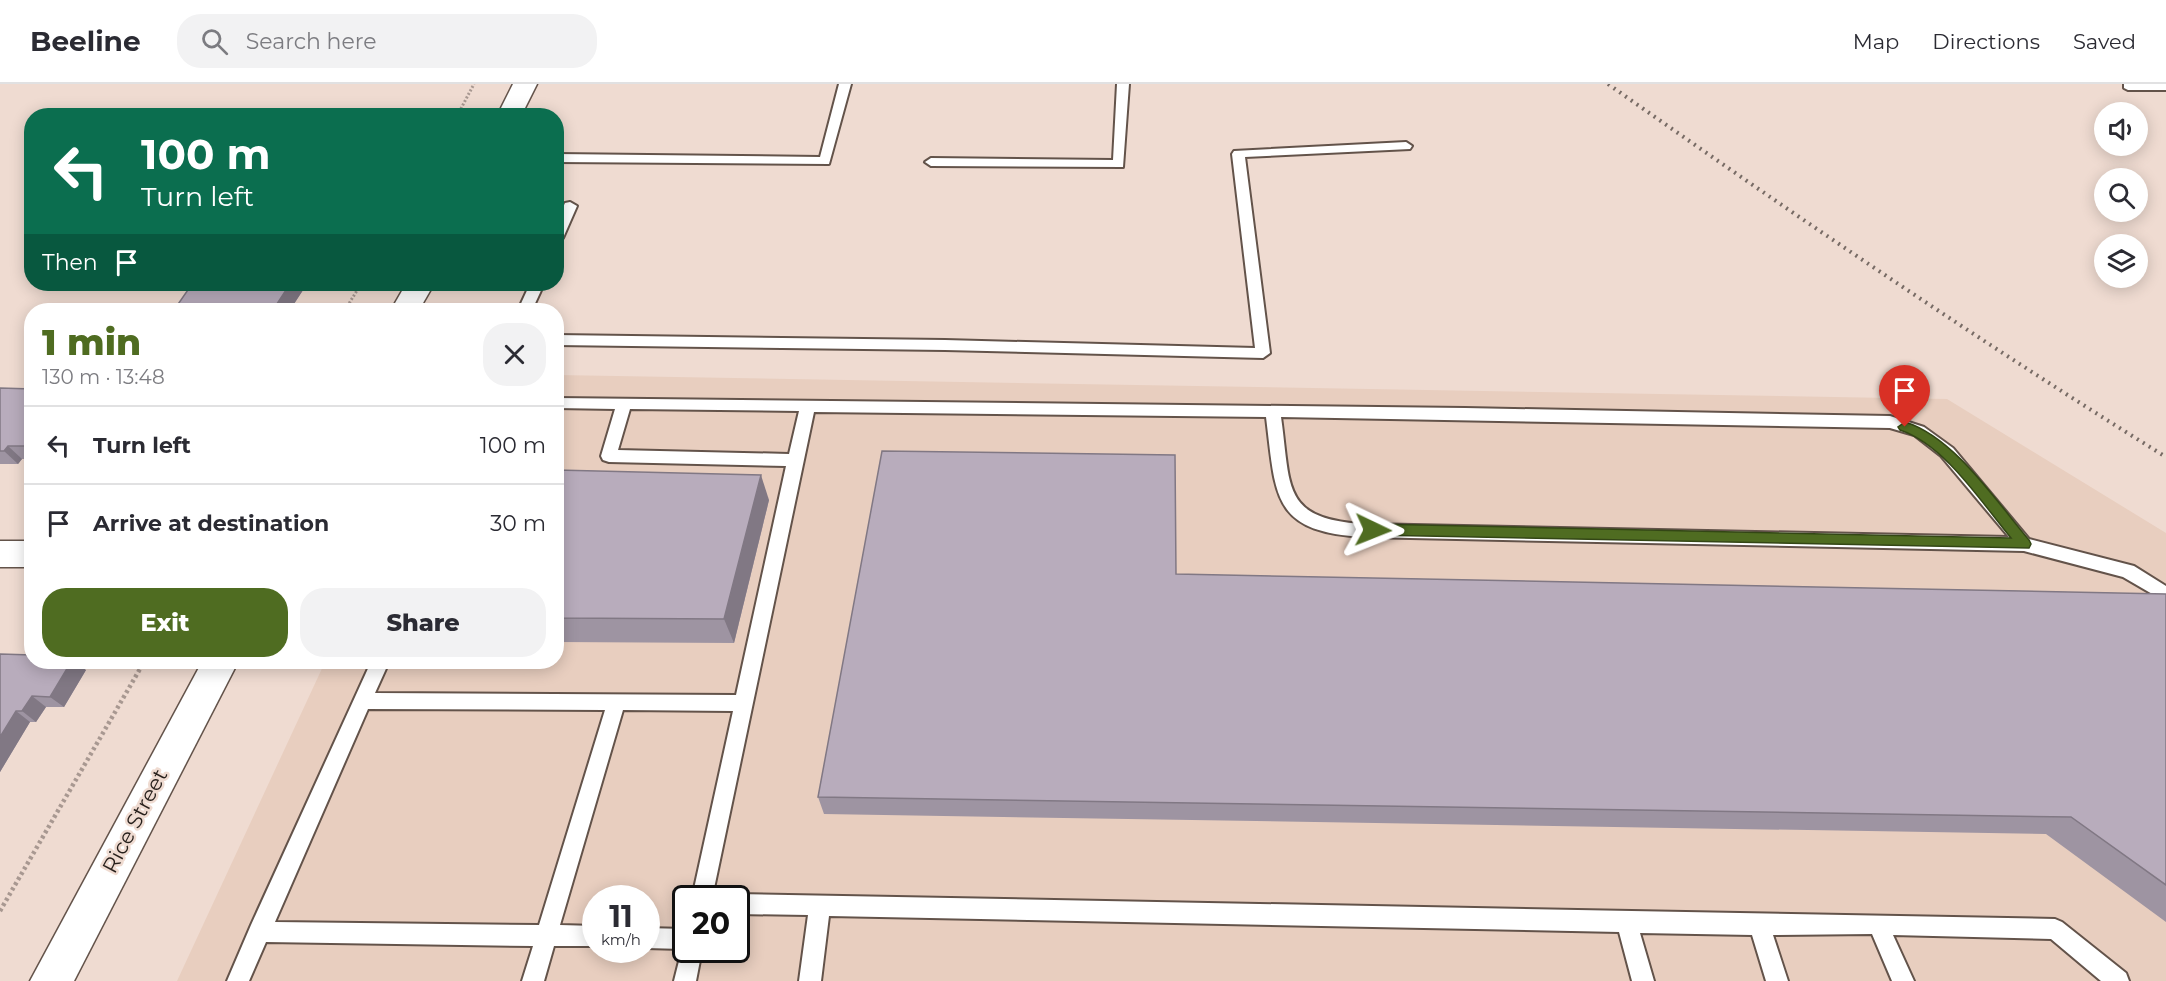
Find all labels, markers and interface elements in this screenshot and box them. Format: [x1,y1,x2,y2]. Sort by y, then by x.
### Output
search box [177,14,597,68]
text: Beeline [30,24,141,58]
icon: search [198,25,231,58]
text: Search here [246,28,377,55]
text: Map [1853,29,1899,54]
text: Directions [1932,29,2040,54]
text: Saved [2073,29,2136,54]
map controls [2094,102,2148,288]
button: sound [2094,102,2148,156]
text: 100 m [141,128,270,180]
icon: left [42,132,120,210]
button: search [2094,168,2148,222]
text: Turn left [141,180,254,213]
button: layers [2094,234,2148,288]
icon: arrive [110,246,143,279]
text: Then [42,249,98,276]
text: 1 min [42,320,141,364]
button: close [483,323,546,386]
text: 130 m · 13:48 [42,365,165,389]
pin [1879,365,1930,427]
icon: arrive [1888,374,1921,407]
icon: left [42,429,75,462]
text: Turn left [93,432,191,459]
text: 100 m [480,432,546,459]
position arrow [1341,498,1405,562]
icon: arrive [42,507,75,540]
text: Arrive at destination [93,510,329,537]
text: 30 m [490,510,546,537]
button: Exit [42,588,288,657]
button: Share [300,588,546,657]
street label: Rice Street [97,764,172,877]
speed limit sign: 20 [672,885,750,963]
text: 11 [609,898,633,935]
text: km/h [601,930,641,949]

